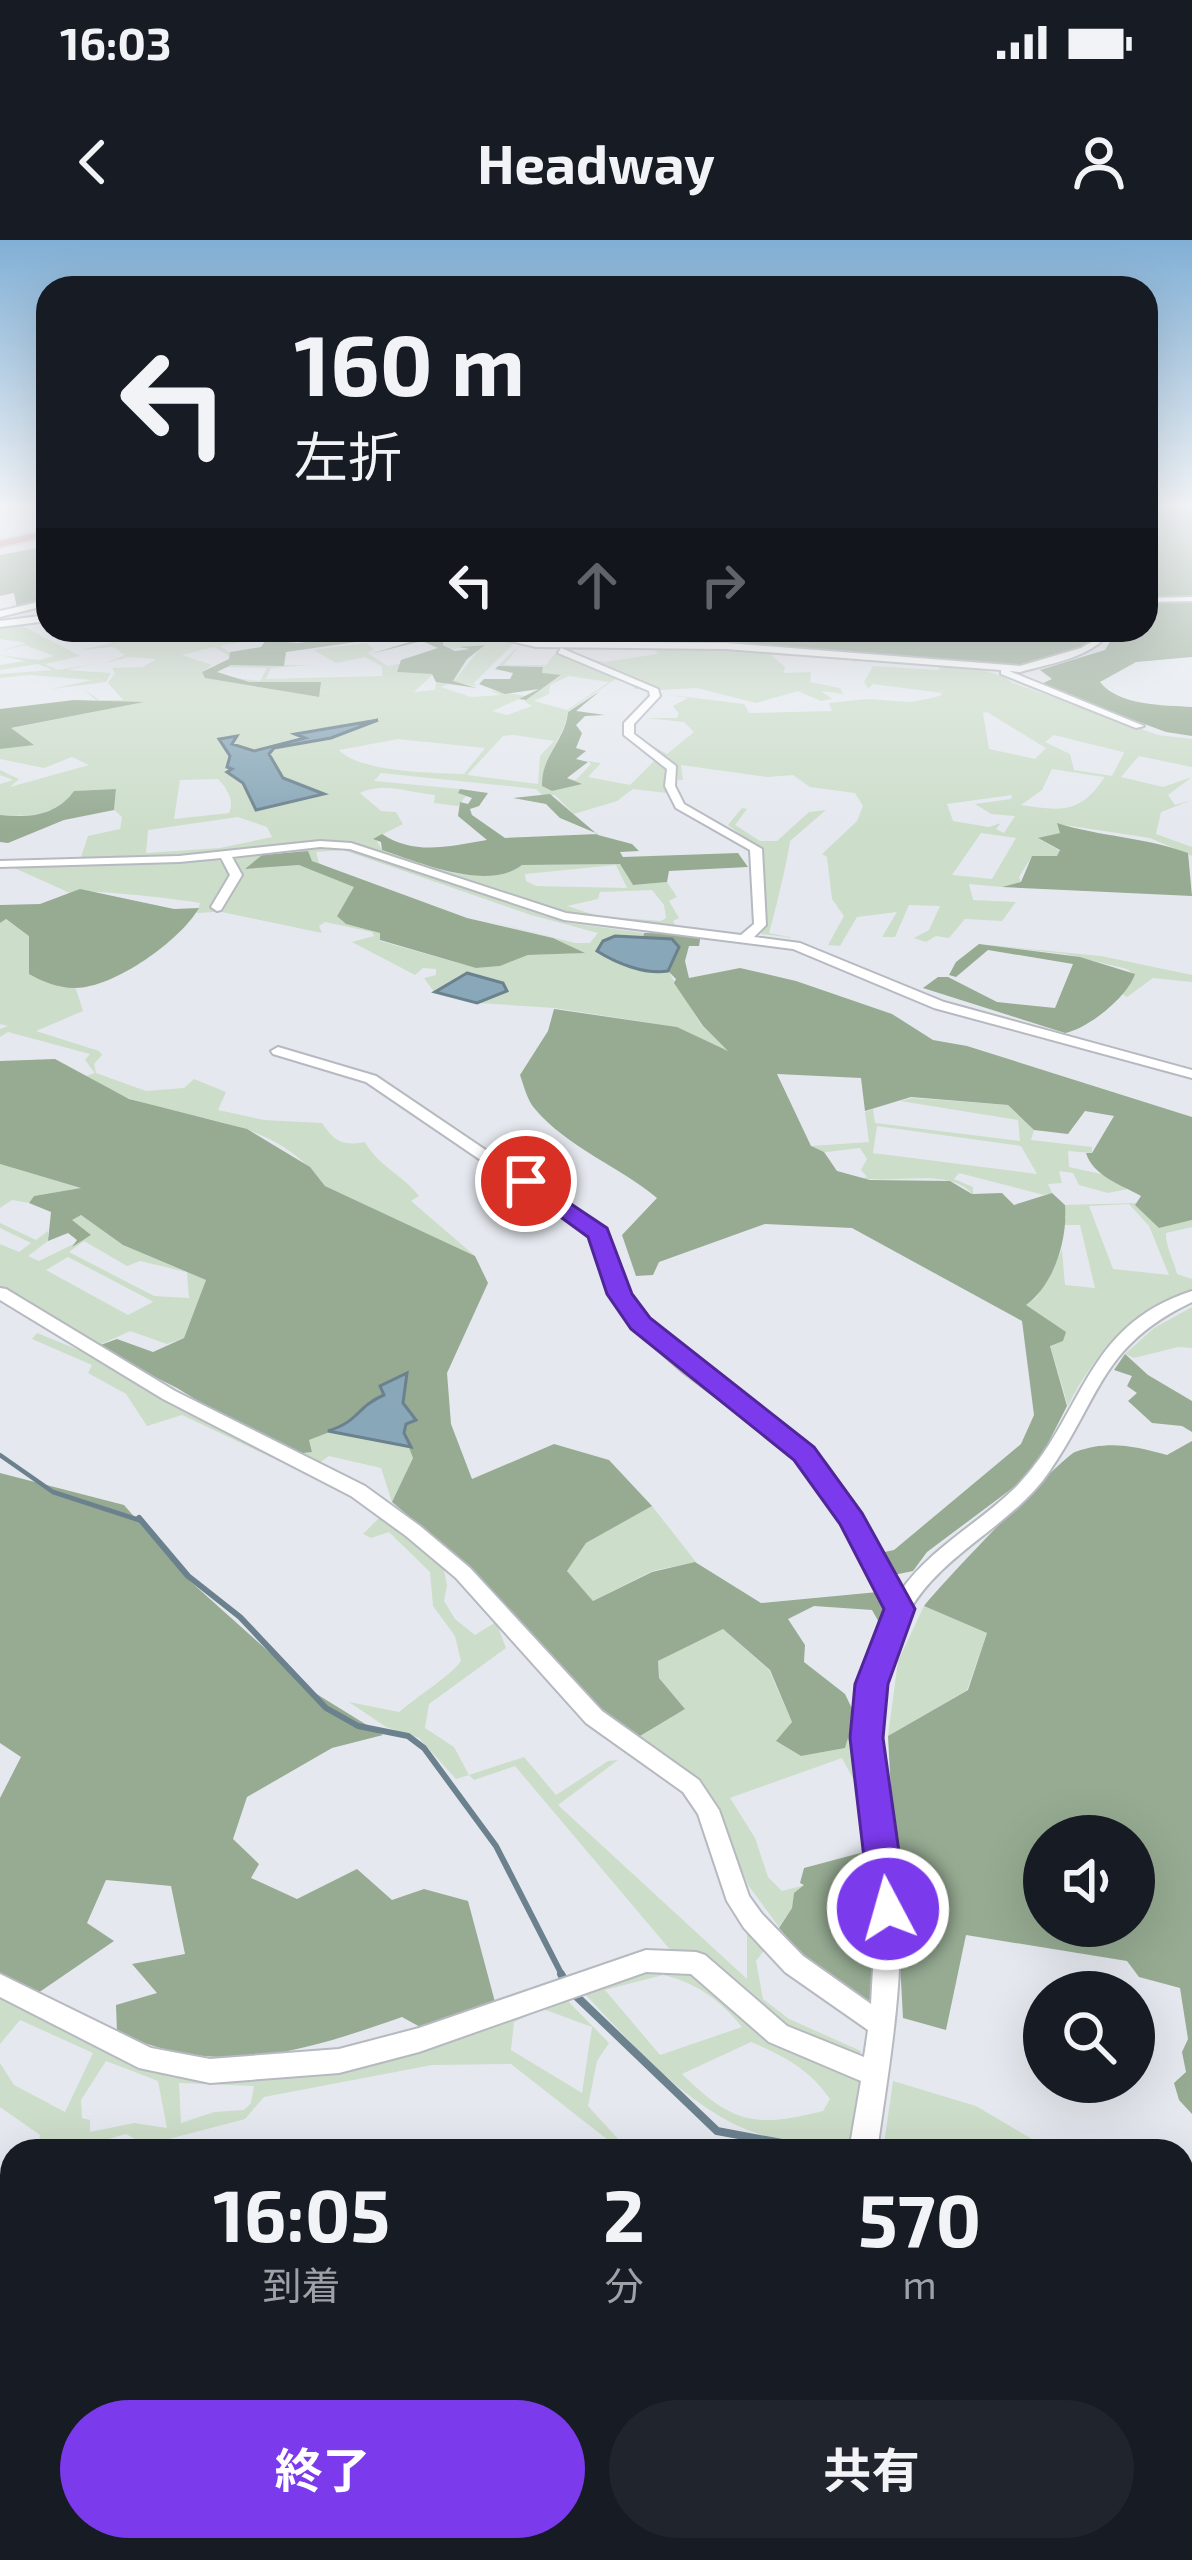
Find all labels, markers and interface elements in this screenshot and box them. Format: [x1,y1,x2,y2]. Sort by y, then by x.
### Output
text: 16:03 [60,15,171,69]
icon: back [60,129,126,195]
icon: person [1066,129,1132,195]
text: Headway [477,130,715,195]
text: 160 m [294,312,525,413]
icon: left [96,324,252,480]
text: 左折 [294,423,402,488]
icon: left [438,552,504,618]
icon: ahead [564,552,630,618]
icon: right [690,552,756,618]
pin [475,1130,577,1232]
icon: arrive [493,1148,559,1214]
map controls [1023,1815,1155,2103]
button: sound [1023,1815,1155,1947]
position arrow [825,1846,951,1972]
button: search [1023,1971,1155,2103]
text: 16:05 [213,2170,390,2256]
text: 2 [603,2170,645,2256]
text: 570 [858,2175,981,2261]
text: m [902,2260,937,2307]
text: 到着 [263,2261,341,2308]
text: 分 [605,2261,644,2308]
button: 終了 [60,2400,585,2538]
button: 共有 [609,2400,1134,2538]

